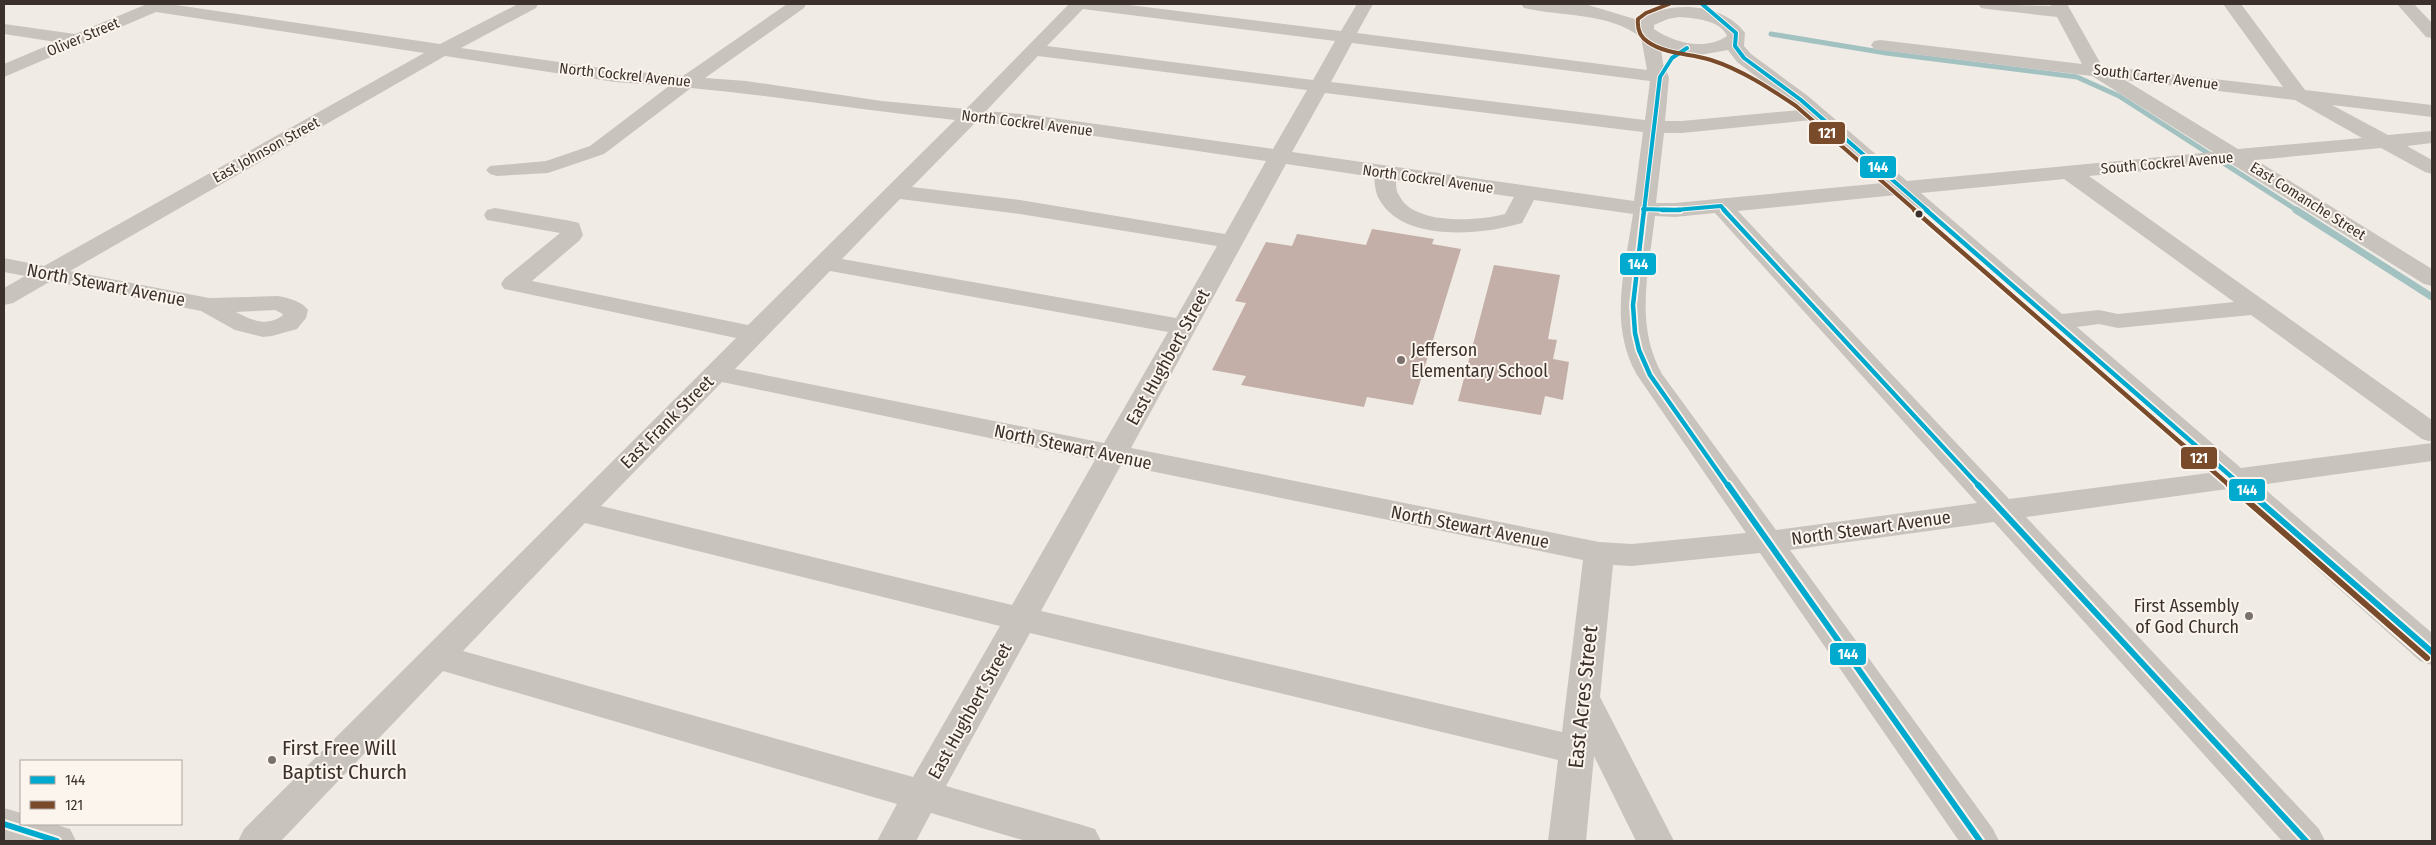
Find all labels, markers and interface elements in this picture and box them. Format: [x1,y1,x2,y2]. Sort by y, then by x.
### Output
street label: Oliver Street [44,14,122,60]
street label: North Cockrel Avenue [558,59,692,91]
street label: South Carter Avenue [2093,60,2219,94]
street label: North Cockrel Avenue [960,106,1094,140]
street label: East Johnson Street [209,113,323,187]
line badge: 121 [1808,121,1846,145]
text: 121 [1818,125,1836,142]
street label: South Cockrel Avenue [2100,148,2234,178]
line badge: 144 [1859,155,1897,179]
street label: East Comanche Street [2247,158,2369,244]
text: 144 [1868,159,1888,176]
street label: North Cockrel Avenue [1361,161,1495,197]
unlabelled marker [1914,209,1924,219]
line badge: 144 [1619,252,1657,276]
text: 144 [1628,256,1648,273]
street label: North Stewart Avenue [25,259,187,311]
street label: East Hughbert Street [1122,285,1215,429]
place label: Jefferson Elementary School [1411,339,1548,382]
marker: Jefferson Elementary School [1395,354,1407,366]
street label: East Frank Street [616,371,718,473]
street label: North Stewart Avenue [992,420,1154,474]
line badge: 121 [2180,446,2218,470]
text: 121 [2190,450,2208,467]
line badge: 144 [2228,478,2266,502]
text: 144 [2237,482,2257,499]
street label: North Stewart Avenue [1389,501,1551,553]
street label: North Stewart Avenue [1790,506,1952,550]
place label: First Assembly of God Church [2134,595,2239,638]
marker: First Assembly of God Church [2243,610,2255,622]
street label: East Acres Street [1563,624,1603,770]
street label: East Hughbert Street [924,639,1017,783]
line badge: 144 [1829,642,1867,666]
text: 144 [1838,646,1858,663]
place label: First Free Will Baptist Church [282,735,407,785]
marker: First Free Will Baptist Church [266,754,278,766]
legend [20,760,182,825]
text: 144 [65,771,85,789]
text: 121 [65,796,83,814]

